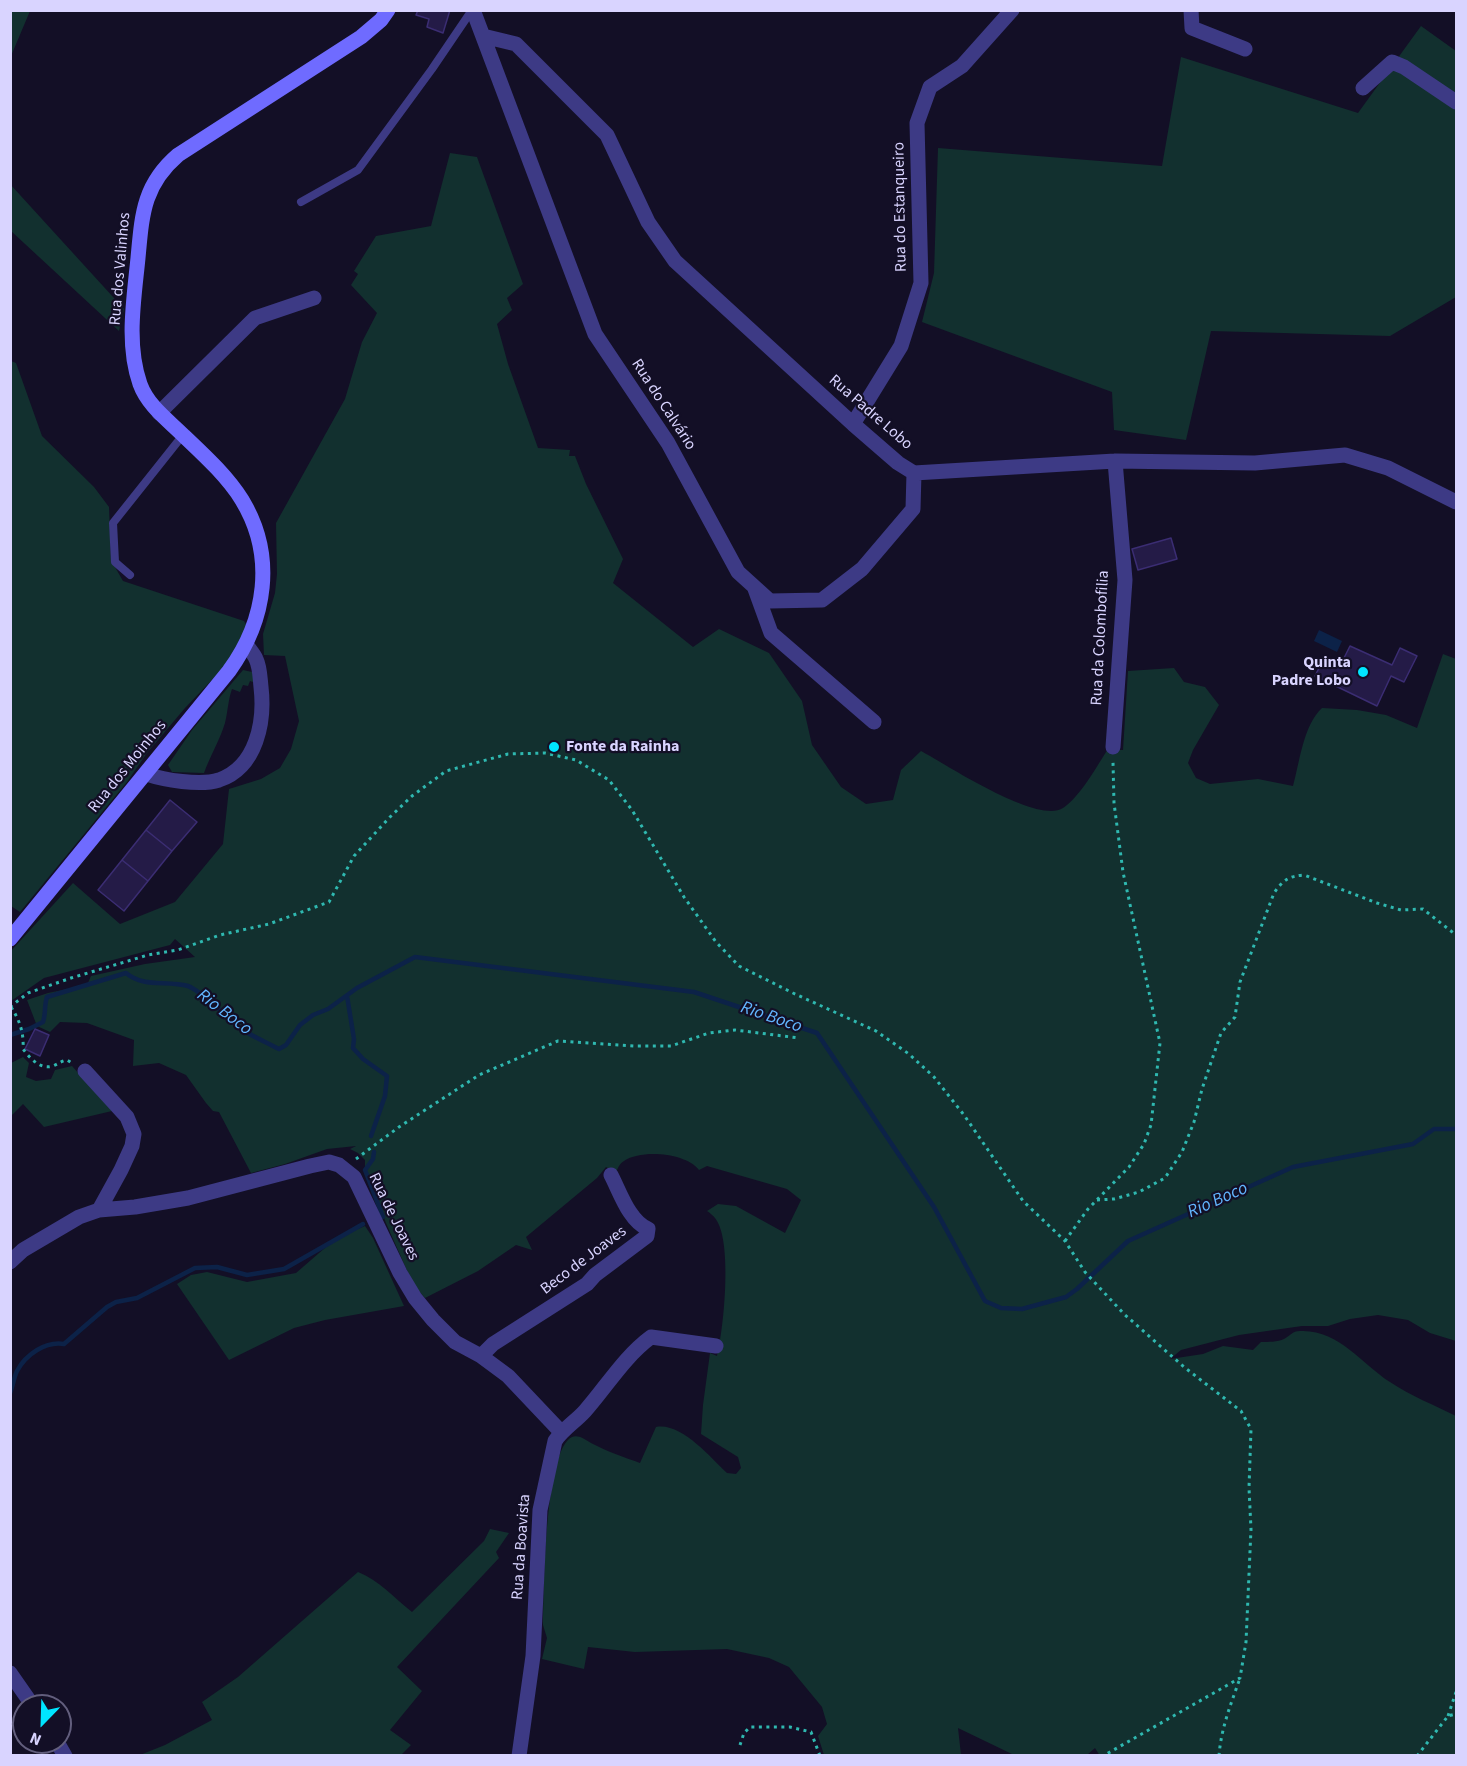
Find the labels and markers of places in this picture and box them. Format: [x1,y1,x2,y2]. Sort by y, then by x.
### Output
place label: Quinta Padre Lobo [1272,653,1351,691]
marker: Quinta Padre Lobo [1356,665,1370,679]
place label: Fonte da Rainha [566,737,679,757]
marker: Fonte da Rainha [547,740,561,754]

